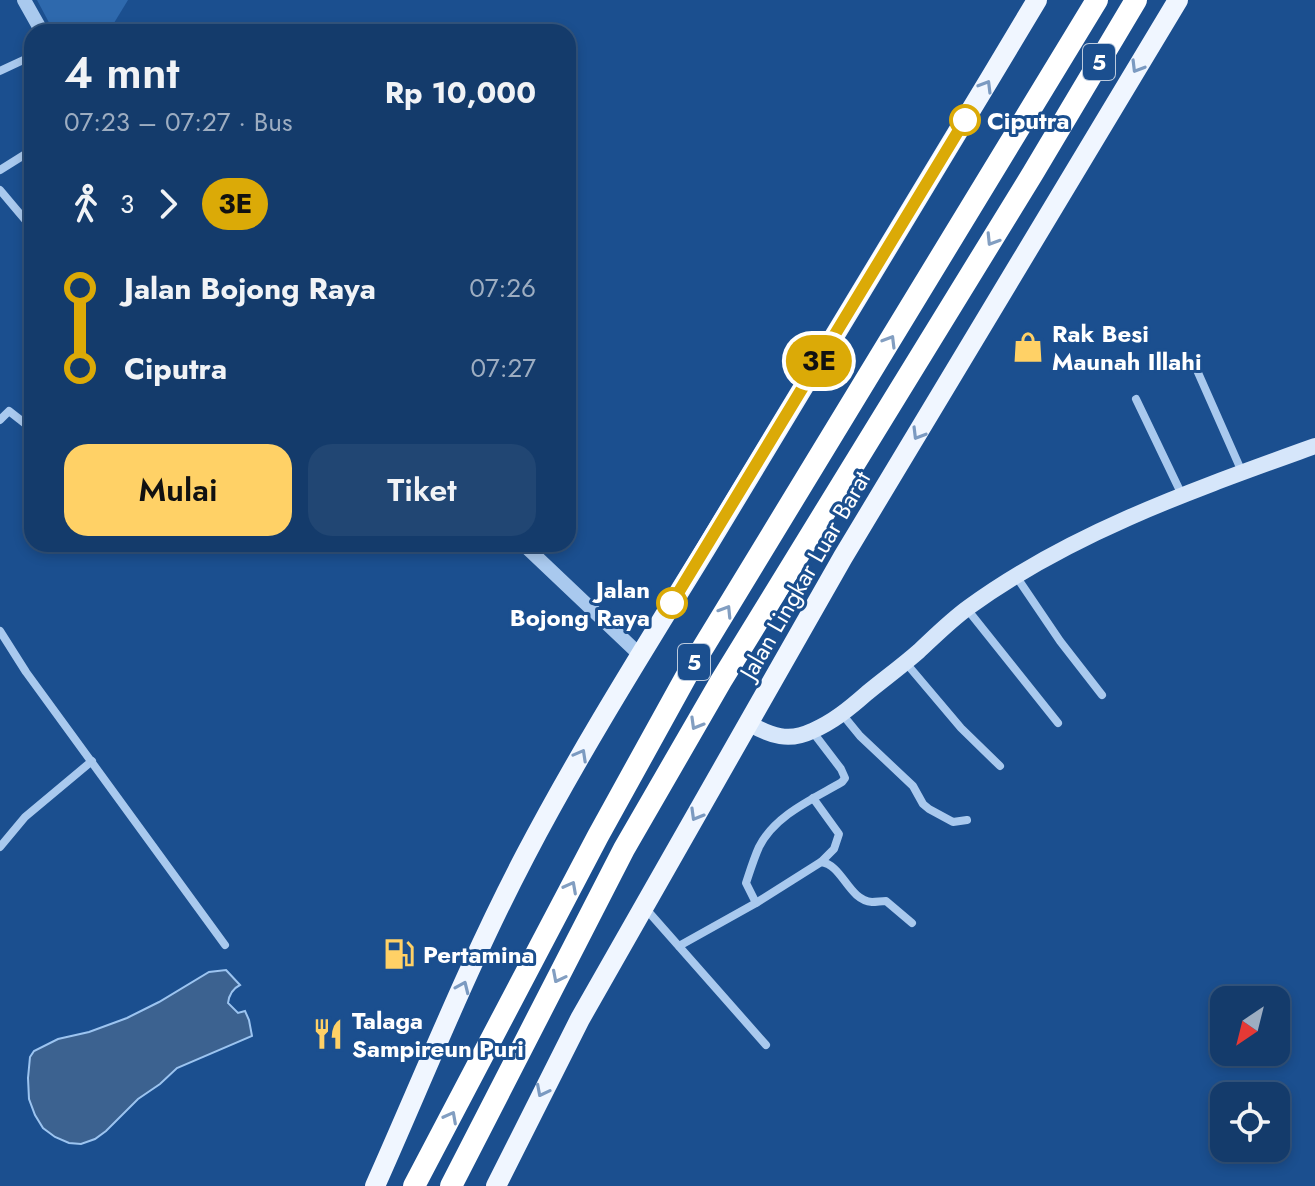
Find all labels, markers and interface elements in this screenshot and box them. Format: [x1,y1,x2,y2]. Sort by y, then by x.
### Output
text: 4 mnt [64,41,179,105]
road number: 5 [1083,44,1115,80]
one-way arrow [1132,58,1147,73]
text: Rp 10,000 [385,71,536,114]
one-way arrow [976,80,992,95]
text: 07:23 – 07:27 · Bus [64,103,292,141]
place label: Ciputra [987,103,1070,138]
marker: Ciputra [950,105,980,135]
icon: walk [64,182,108,226]
icon: forward [146,182,190,226]
text: 3E [218,183,252,224]
text: 3 [120,185,134,223]
one-way arrow [986,231,1002,246]
text: Jalan Bojong Raya [124,267,376,310]
text: 07:26 [469,269,536,307]
place label: Rak Besi Maunah Illahi [1052,316,1202,379]
shop icon: Rak Besi Maunah Illahi [1011,330,1045,364]
line badge: 3E [783,335,855,387]
one-way arrow [880,335,896,350]
text: 3E [802,340,836,381]
text: Ciputra [124,347,227,390]
text: 07:27 [471,349,536,387]
one-way arrow [912,425,927,440]
button: Mulai [64,444,292,536]
button: Tiket [308,444,536,536]
street label: Jalan Lingkar Luar Barat [729,464,879,688]
place label: Jalan Bojong Raya [510,572,650,635]
marker: Jalan Bojong Raya [657,588,687,618]
one-way arrow [716,605,732,620]
road number: 5 [678,644,710,680]
one-way arrow [690,716,706,730]
one-way arrow [571,750,587,764]
one-way arrow [690,806,706,821]
one-way arrow [562,880,577,895]
fuel station icon: Pertamina [382,937,416,971]
place label: Pertamina [423,937,534,972]
one-way arrow [552,969,568,984]
one-way arrow [454,981,470,995]
north arrow [1210,986,1290,1066]
map controls [1210,986,1290,1162]
place label: Talaga Sampireun Puri [352,1003,524,1066]
restaurant icon: Talaga Sampireun Puri [311,1017,345,1051]
button: locate [1210,1082,1290,1162]
one-way arrow [536,1083,552,1098]
one-way arrow [441,1111,456,1125]

